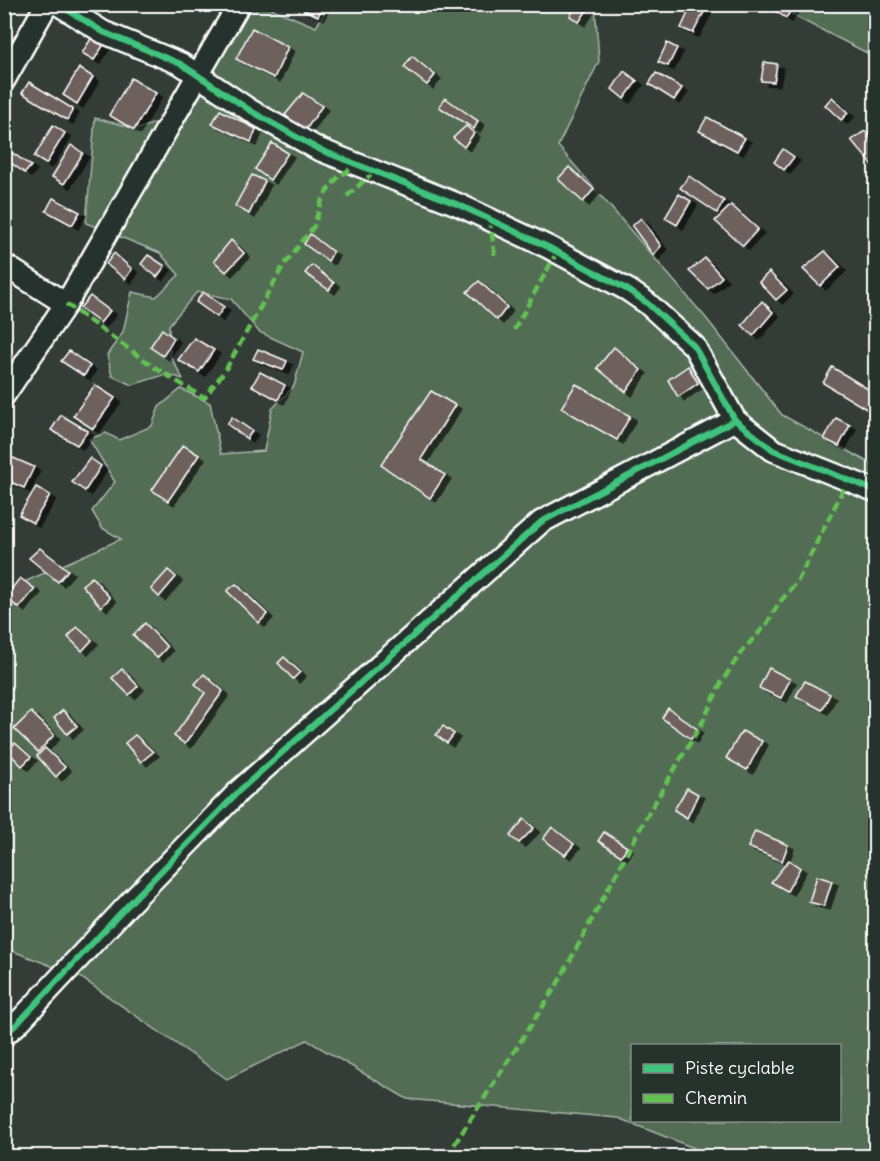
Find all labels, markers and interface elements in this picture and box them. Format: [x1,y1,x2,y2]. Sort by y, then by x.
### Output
legend [631,1044,841,1122]
text: Piste cyclable [685,1056,794,1079]
text: Chemin [685,1086,747,1109]

